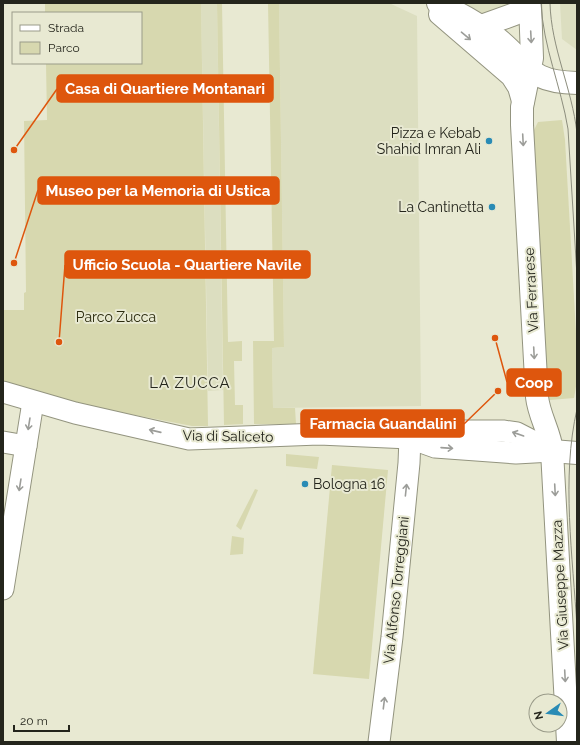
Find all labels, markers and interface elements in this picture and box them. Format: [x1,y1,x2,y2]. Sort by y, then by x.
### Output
legend [12,12,142,64]
text: Strada [48,21,84,35]
one-way arrow [527,30,535,43]
one-way arrow [461,32,472,41]
text: Parco [48,41,80,55]
callout: Casa di Quartiere Montanari [57,75,273,102]
text: Casa di Quartiere Montanari [65,80,265,98]
place label: Pizza e Kebab Shahid Imran Ali [377,125,481,157]
one-way arrow [519,133,526,146]
marker: Pizza e Kebab Shahid Imran Ali [484,136,494,146]
callout: Museo per la Memoria di Ustica [38,177,279,204]
text: Museo per la Memoria di Ustica [46,182,271,200]
place label: La Cantinetta [398,199,484,215]
marker: La Cantinetta [487,202,497,212]
street label: Via Ferrarese [521,247,541,333]
callout: Ufficio Scuola - Quartiere Navile [65,251,310,278]
text: Ufficio Scuola - Quartiere Navile [73,256,301,274]
park label: Parco Zucca [76,309,156,325]
one-way arrow [531,346,538,359]
callout: Coop [507,369,561,396]
district label: LA ZUCCA [149,374,231,392]
text: Coop [515,374,553,392]
callout: Farmacia Guandalini [301,410,464,437]
text: Farmacia Guandalini [309,415,457,433]
one-way arrow [25,417,33,430]
one-way arrow [149,426,162,434]
street label: Via di Saliceto [182,427,274,445]
one-way arrow [511,430,524,437]
one-way arrow [440,444,453,452]
place label: Bologna 16 [313,476,385,492]
one-way arrow [16,478,24,491]
marker: Bologna 16 [300,479,310,489]
one-way arrow [551,483,558,496]
one-way arrow [403,484,410,497]
street label: Via Alfonso Torreggiani [380,516,412,664]
street label: Via Giuseppe Mazza [549,519,571,651]
one-way arrow [561,669,568,682]
north arrow [528,693,568,733]
one-way arrow [380,697,387,710]
scale bar [14,707,69,733]
text: N [531,710,546,721]
text: 20 m [20,714,48,728]

